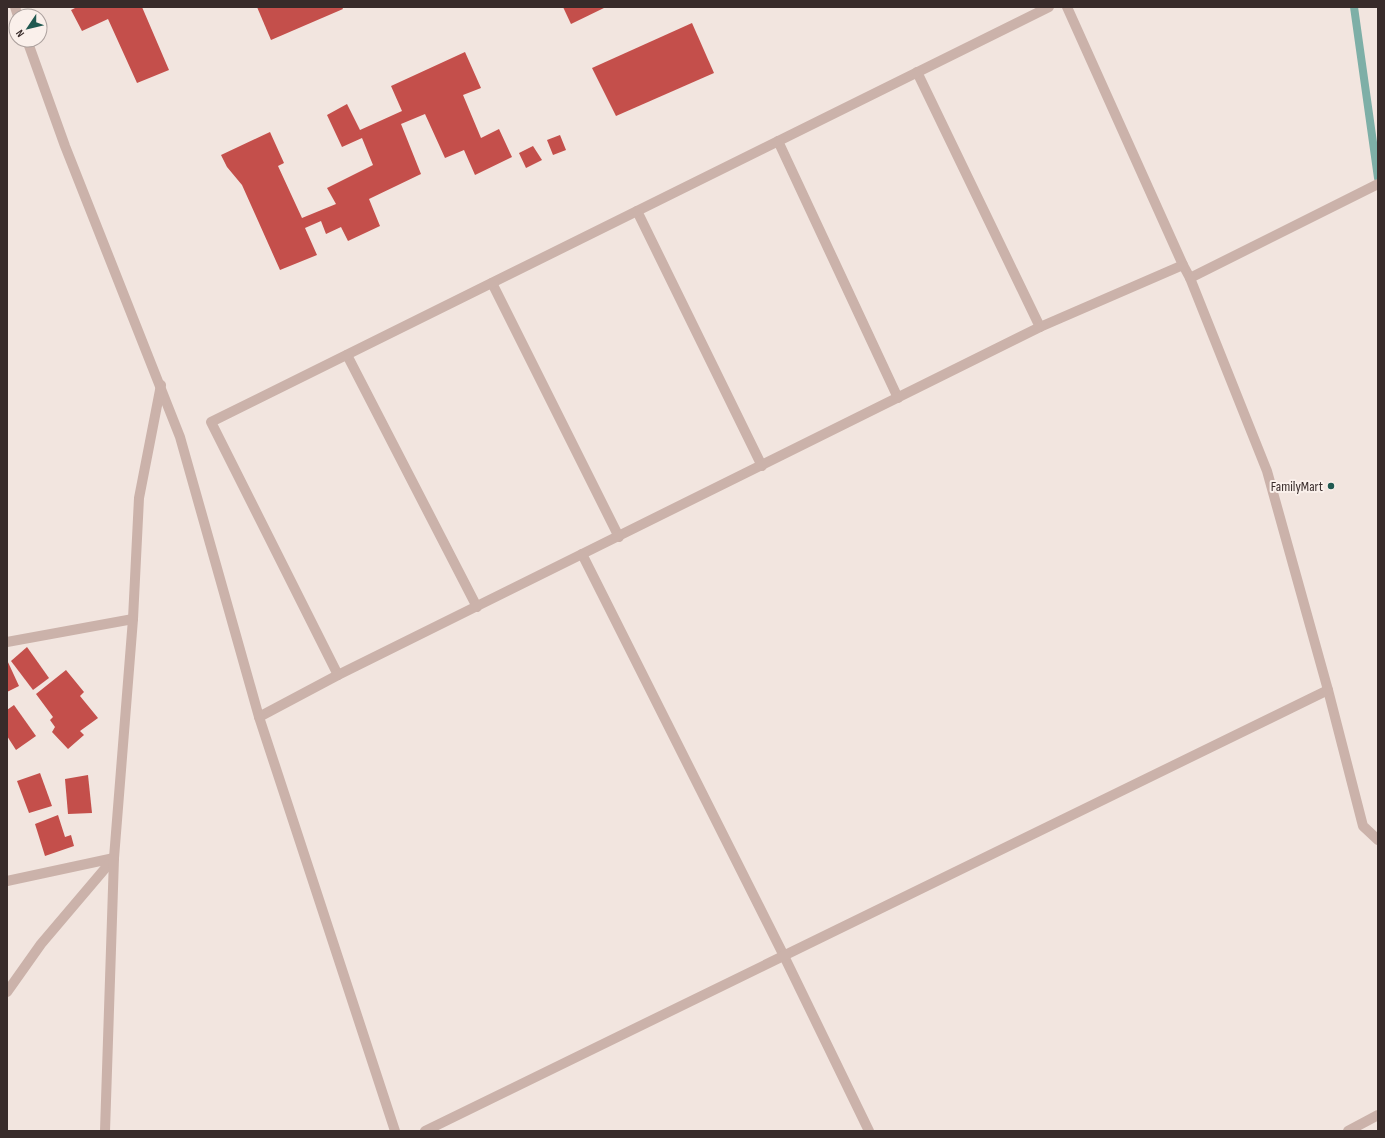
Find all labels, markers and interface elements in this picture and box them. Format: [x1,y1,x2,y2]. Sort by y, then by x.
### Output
north arrow [8,8,48,48]
text: N [13,27,27,40]
place label: FamilyMart [1271,478,1323,495]
marker: FamilyMart [1326,481,1336,491]

